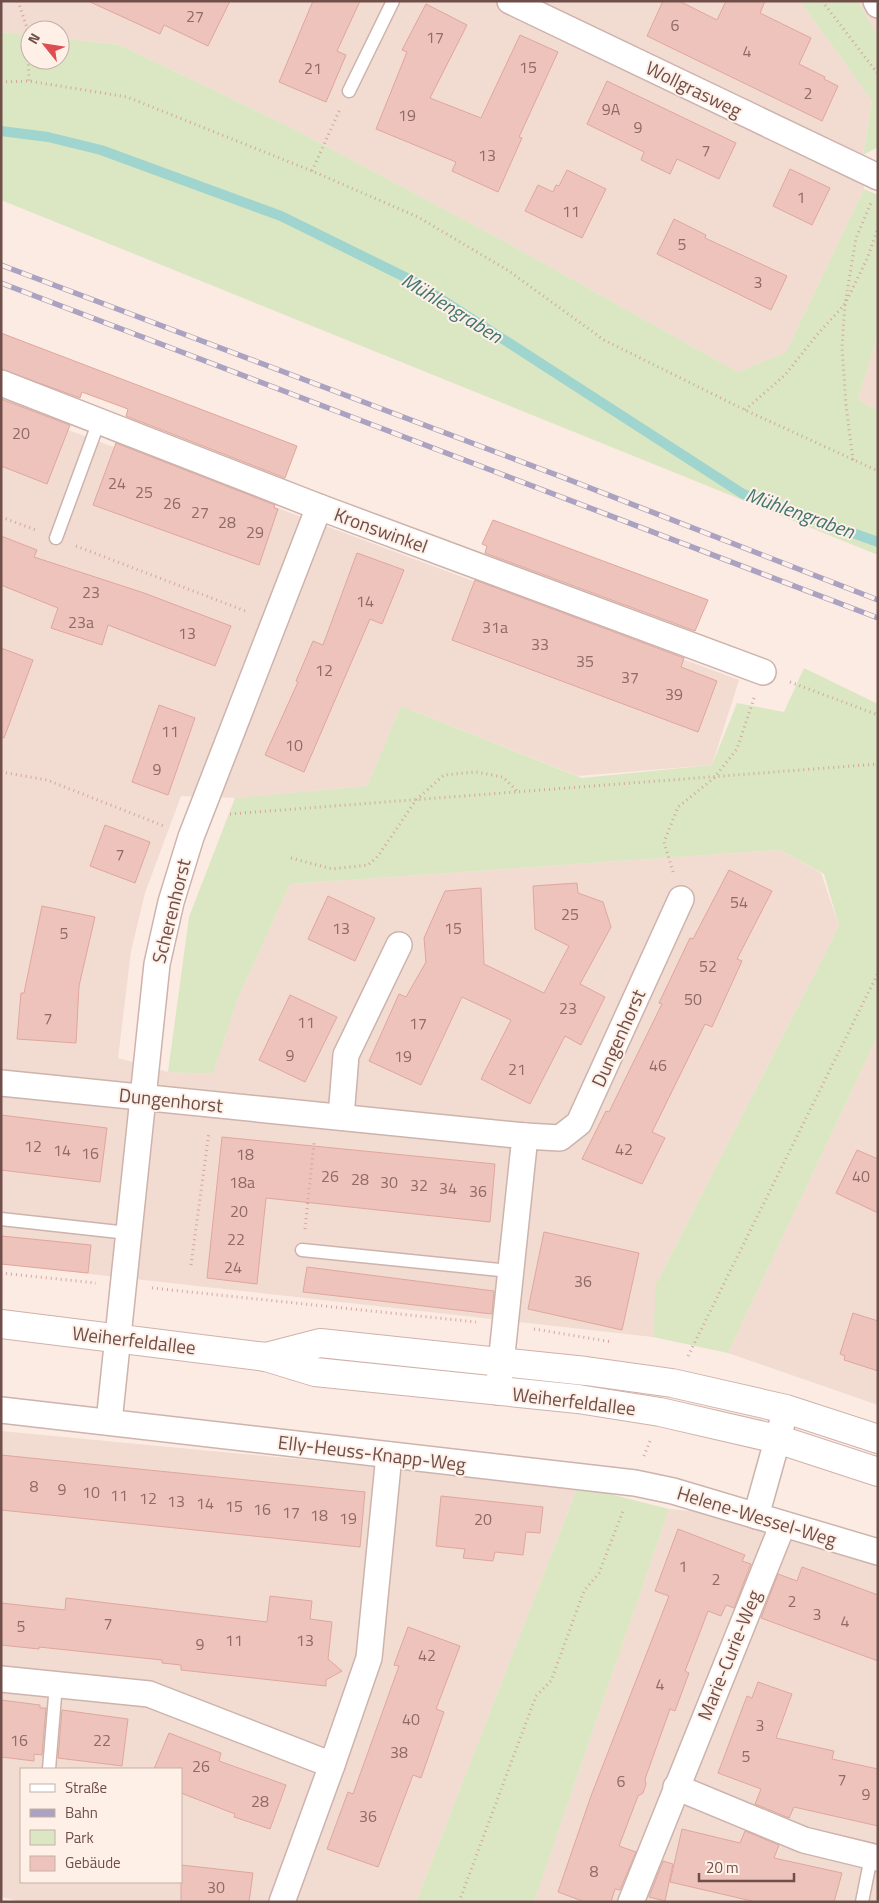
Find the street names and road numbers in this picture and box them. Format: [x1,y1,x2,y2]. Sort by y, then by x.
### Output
street label: Wollgrasweg [641,53,747,124]
street label: Kronswinkel [330,499,432,560]
street label: Scherenhorst [144,855,198,966]
street label: Dungenhorst [583,984,652,1091]
street label: Dungenhorst [118,1080,225,1119]
street label: Weiherfeldallee [71,1318,197,1361]
street label: Weiherfeldallee [511,1379,637,1422]
street label: Elly-Heuss-Knapp-Weg [276,1427,468,1478]
street label: Helene-Wessel-Weg [674,1477,841,1554]
street label: Marie-Curie-Weg [689,1585,768,1724]

